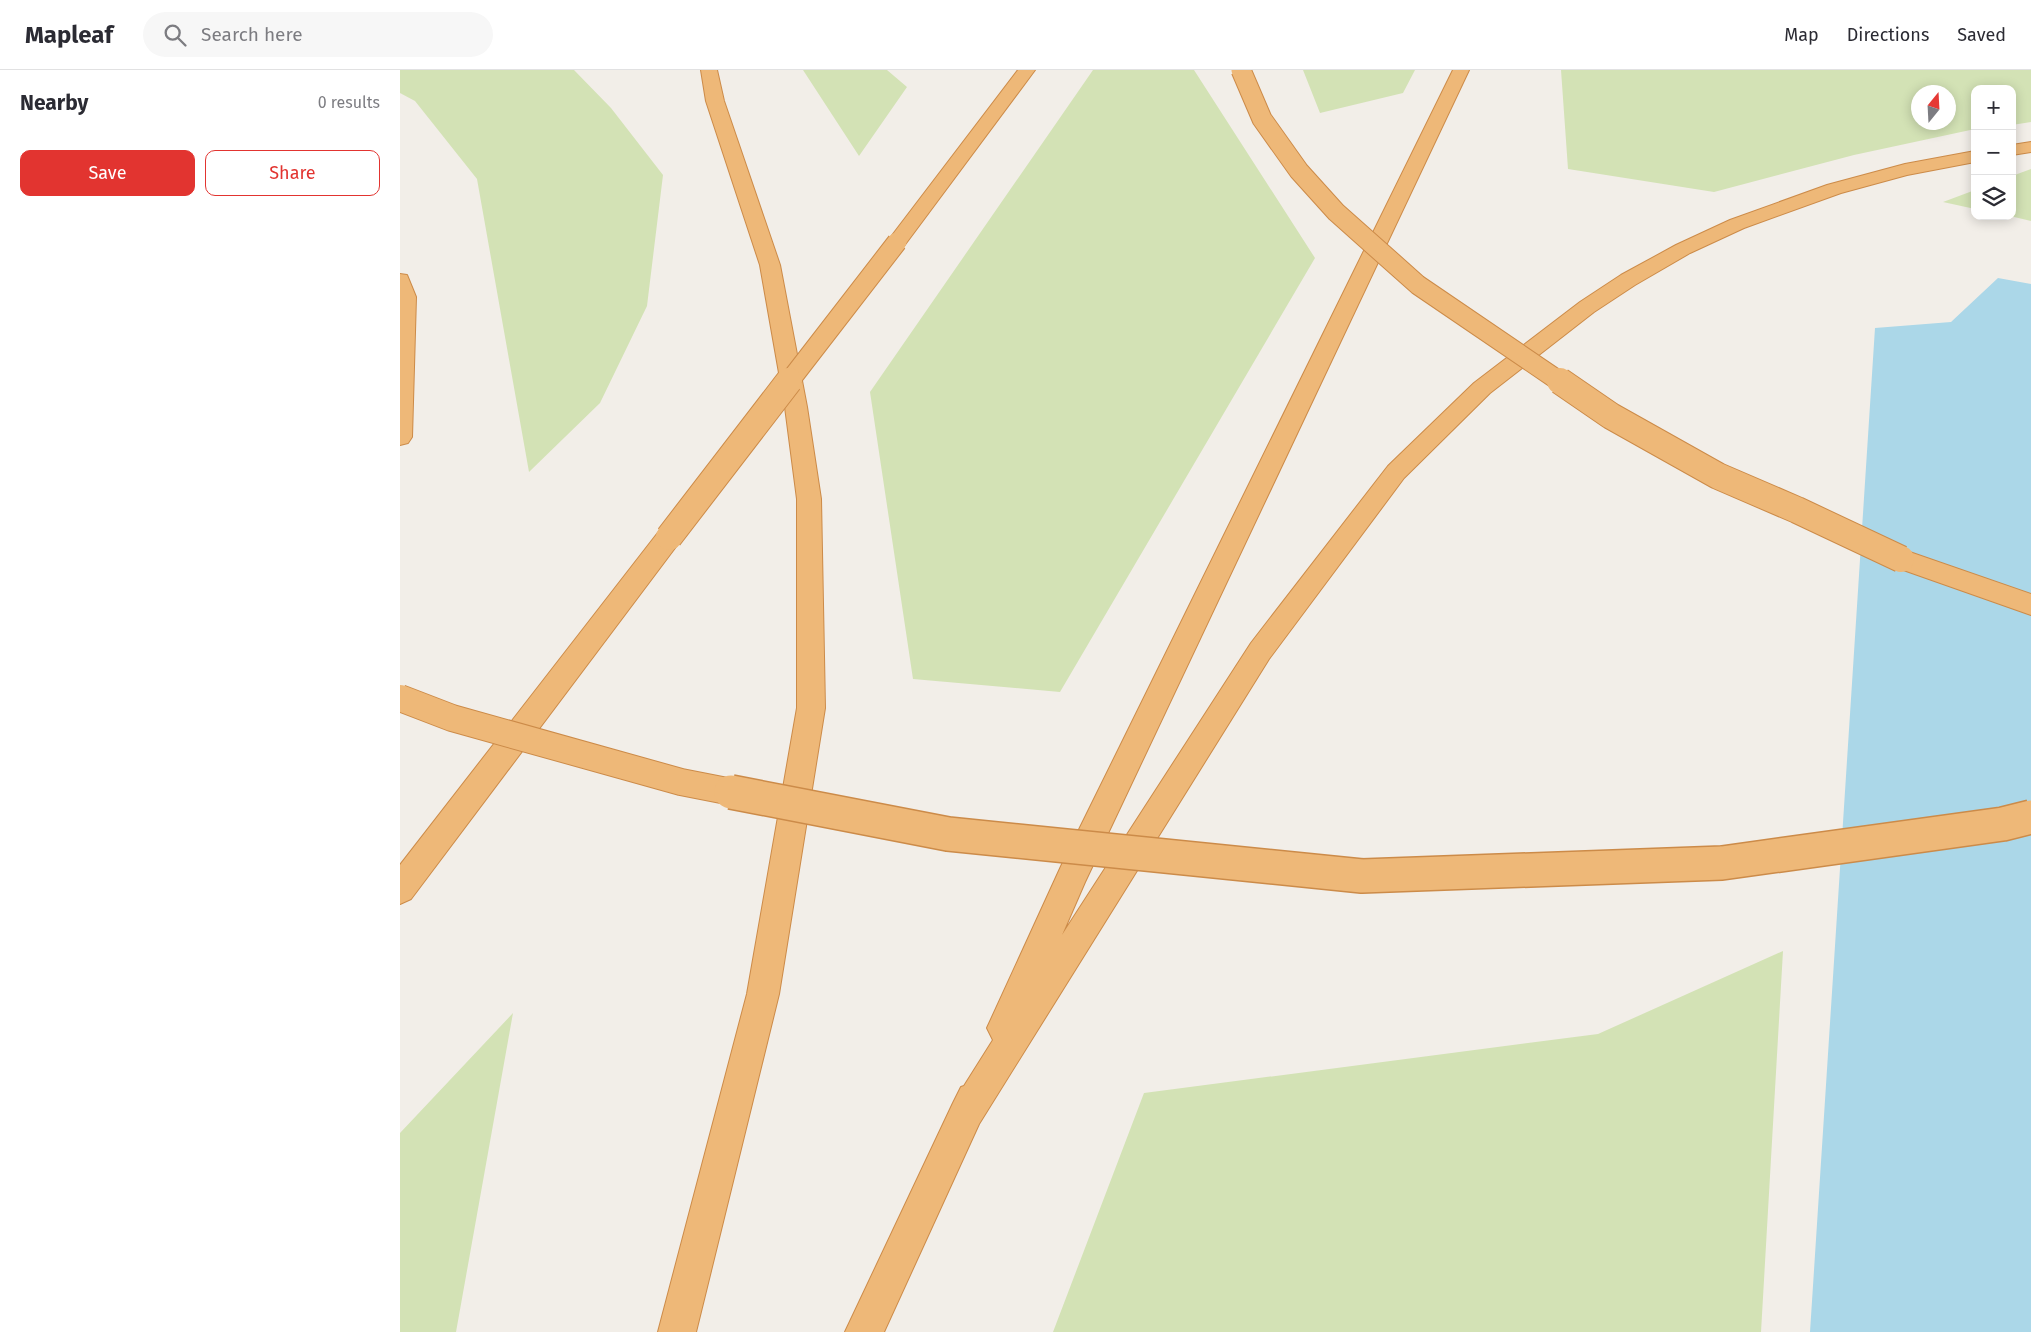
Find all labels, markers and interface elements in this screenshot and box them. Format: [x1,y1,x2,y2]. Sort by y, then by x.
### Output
search box [143,12,493,57]
text: Mapleaf [25,21,113,49]
icon: search [161,21,189,49]
text: Search here [201,23,303,46]
text: Map [1784,24,1819,46]
text: Directions [1847,24,1929,46]
text: Saved [1957,24,2006,46]
north arrow [1911,85,1956,130]
map controls [1971,85,2016,220]
button: + [1971,85,2016,130]
text: Nearby [20,90,88,116]
text: 0 results [318,93,380,112]
button: − [1971,130,2016,175]
button: Save [20,150,195,196]
button: Share [205,150,380,196]
button: layers [1971,175,2016,220]

